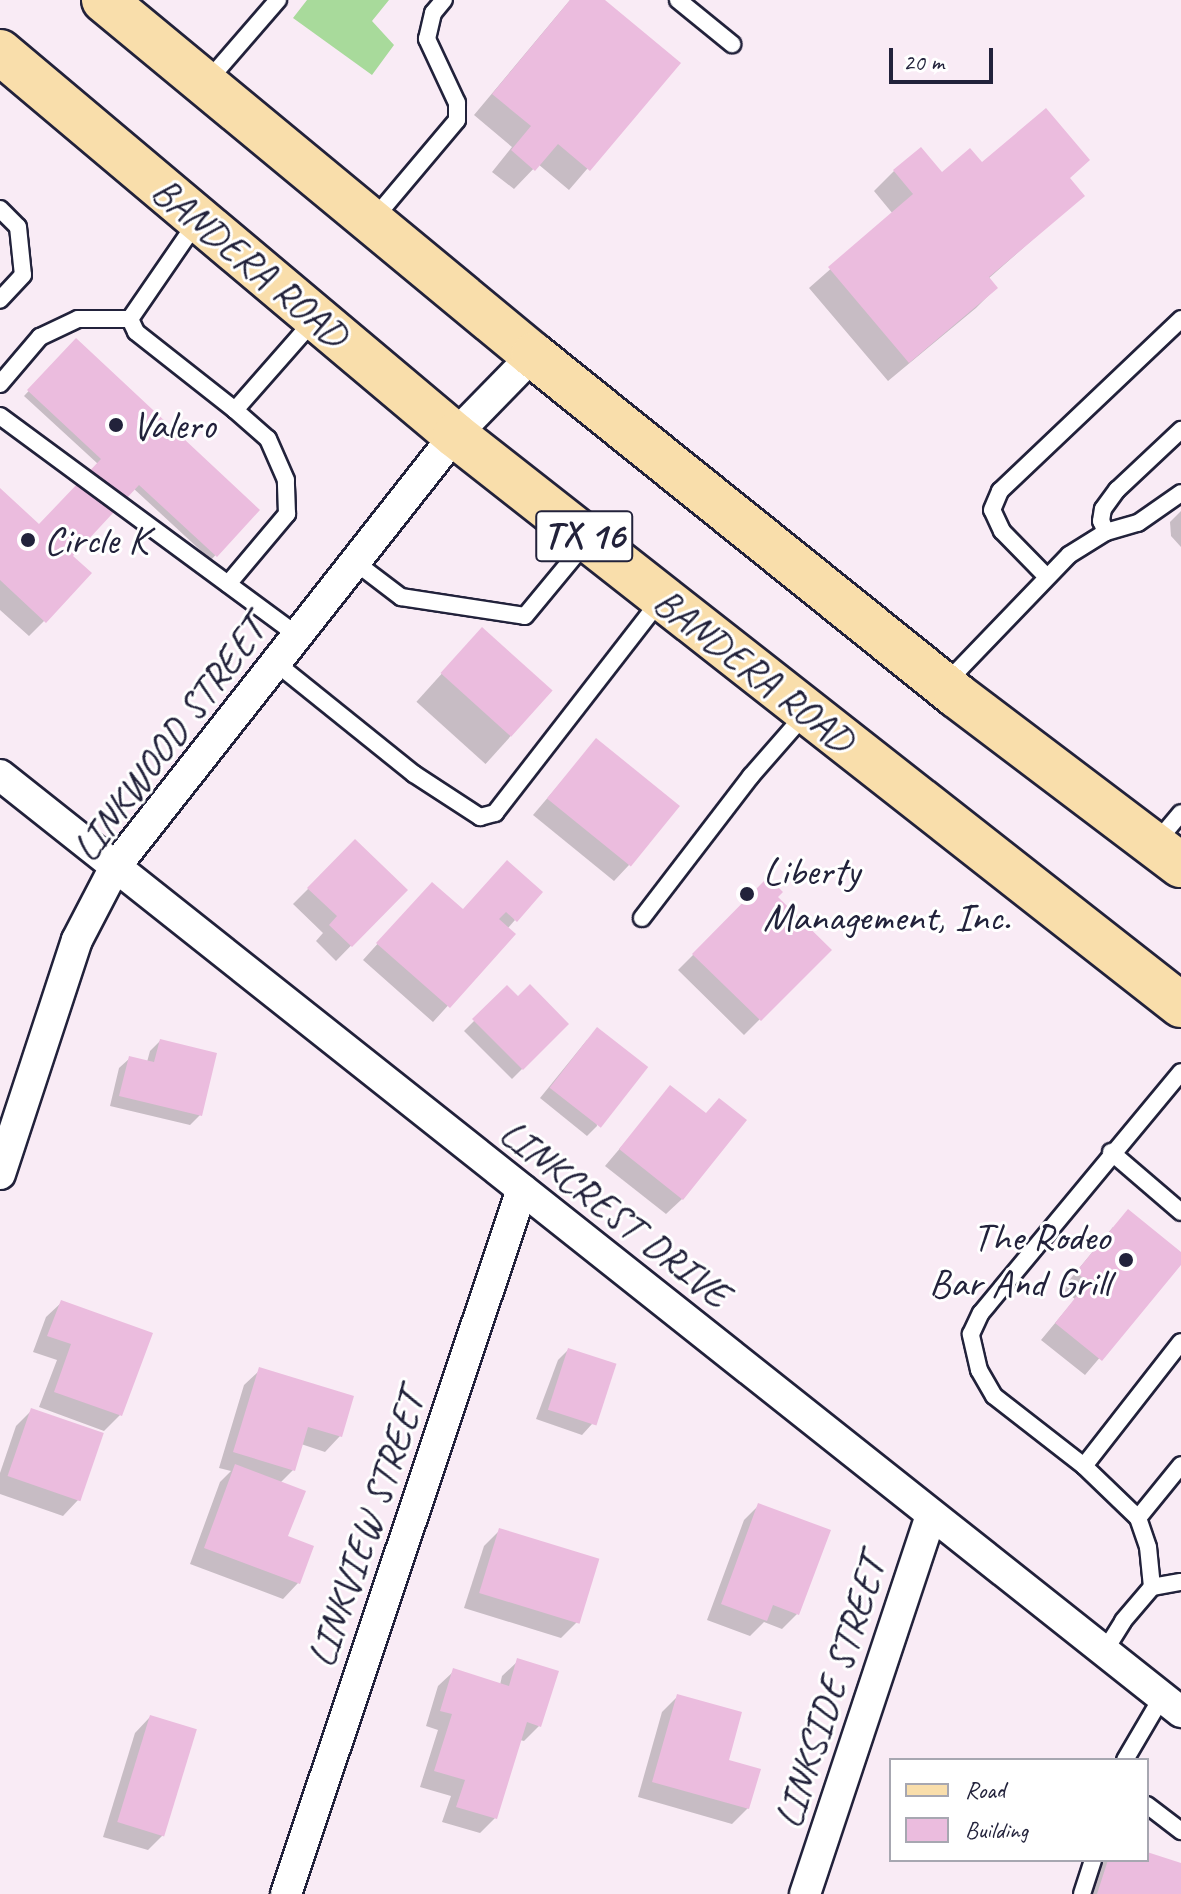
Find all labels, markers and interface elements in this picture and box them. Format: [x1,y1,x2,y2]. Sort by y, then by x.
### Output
scale bar [893,32,997,82]
text: 20 m [903,47,944,77]
street label: BANDERA ROAD [142,166,358,358]
place label: Valero [132,401,215,449]
marker: Valero [107,416,125,434]
road number: TX 16 [534,502,634,570]
place label: Circle K [44,516,148,564]
marker: Circle K [19,531,37,549]
street label: BANDERA ROAD [644,577,864,763]
street label: LINKWOOD STREET [62,608,276,870]
place label: Liberty Management, Inc. [763,847,1010,941]
marker: Liberty Management, Inc. [738,885,756,903]
street label: LINKCREST DRIVE [490,1108,740,1318]
place label: The Rodeo Bar And Grill [929,1213,1110,1307]
marker: The Rodeo Bar And Grill [1117,1251,1135,1269]
street label: LINKVIEW STREET [297,1385,435,1673]
street label: LINKSIDE STREET [764,1551,896,1833]
legend [889,1758,1149,1862]
text: Road [965,1775,1005,1805]
text: Building [965,1815,1028,1845]

